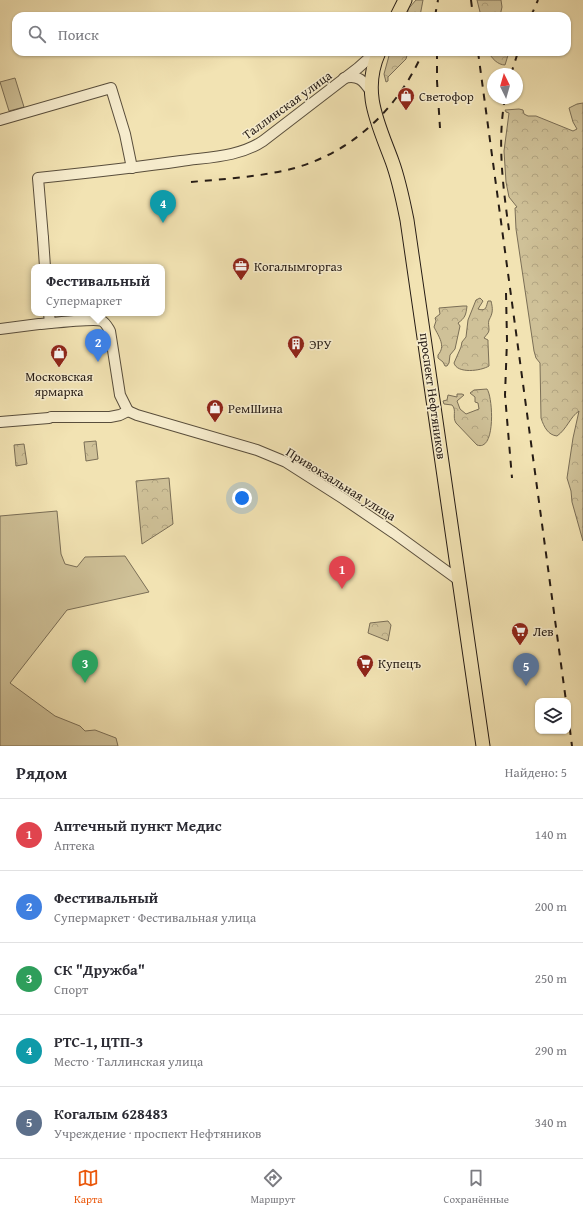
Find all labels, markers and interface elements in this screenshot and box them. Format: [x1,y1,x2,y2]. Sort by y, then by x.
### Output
search box [12,12,571,56]
icon: search [26,23,48,45]
text: Поиск [58,24,99,45]
street label: Таллинская улица [238,66,336,144]
north arrow [487,68,523,104]
shop icon: Светофор [396,86,416,111]
place label: Светофор [419,87,474,106]
pin: 4 [150,190,176,223]
office icon: Когалымгоргаз [231,256,251,281]
place label: Когалымгоргаз [254,257,343,276]
popup [31,264,165,316]
text: Фестивальный [46,270,150,291]
text: Супермаркет [46,291,122,310]
pin: 2 [85,329,111,362]
street label: проспект Нефтяников [415,332,451,460]
building icon: ЭРУ [286,334,306,359]
place label: ЭРУ [309,335,331,354]
shop icon: Московская ярмарка [49,343,69,368]
place label: Московская ярмарка [25,367,93,401]
shop icon: РемШина [205,398,225,423]
place label: РемШина [228,399,284,418]
street label: Привокзальная улица [282,442,400,526]
your location [232,488,252,508]
pin: 1 [329,556,355,589]
supermarket icon: Лев [510,621,530,646]
place label: Лев [533,622,554,641]
pin: 3 [72,650,98,683]
supermarket icon: Купецъ [355,653,375,678]
pin: 5 [513,653,539,686]
place label: Купецъ [378,654,421,673]
map controls [535,698,571,734]
button: layers [535,698,571,734]
text: Рядом [16,760,67,785]
text: Найдено: 5 [505,763,567,782]
text: Аптечный пункт Медис [54,815,222,836]
text: 1 [26,825,32,844]
text: 140 m [535,825,567,844]
text: Аптека [54,836,95,855]
text: Фестивальный [54,887,158,908]
text: 2 [26,897,32,916]
text: 200 m [535,897,567,916]
text: Супермаркет · Фестивальная улица [54,908,256,927]
text: СК "Дружба" [54,959,145,980]
text: 3 [26,969,32,988]
text: 250 m [535,969,567,988]
text: Спорт [54,980,88,999]
text: РТС-1, ЦТП-3 [54,1031,143,1052]
text: 4 [26,1041,32,1060]
text: 290 m [535,1041,567,1060]
text: Место · Таллинская улица [54,1052,203,1071]
text: Когалым 628483 [54,1103,168,1124]
text: 5 [26,1113,32,1132]
text: 340 m [535,1113,567,1132]
text: Учреждение · проспект Нефтяников [54,1124,261,1143]
tab: Карта [74,1167,102,1207]
tab: Маршрут [250,1167,295,1207]
tab: Сохранённые [443,1167,509,1207]

